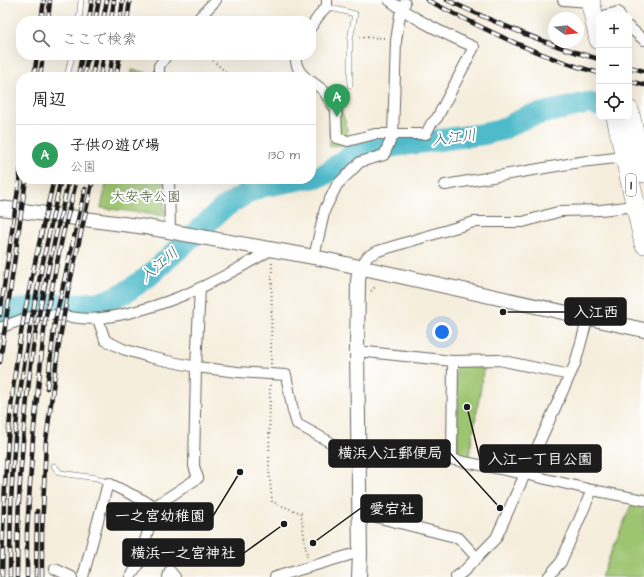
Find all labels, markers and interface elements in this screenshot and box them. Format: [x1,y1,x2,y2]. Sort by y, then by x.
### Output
north arrow [548,12,584,48]
map controls [596,12,632,120]
button: + [596,12,632,48]
search box [16,16,316,60]
icon: search [30,27,52,49]
text: ここで検索 [62,29,137,50]
button: − [596,48,632,84]
pin: A [324,84,350,117]
button: locate [596,84,632,120]
text: 周辺 [32,88,66,112]
water label: 入江川 [430,124,478,152]
text: 子供の遊び場 [70,135,160,156]
text: A [41,146,49,164]
text: 130 m [268,146,300,164]
text: 公園 [70,158,96,176]
road number: 1 [626,174,636,196]
park label: 大安寺公園 [111,187,181,207]
water label: 入江川 [135,242,183,288]
callout: 入江西 [565,298,626,325]
text: 入江西 [573,302,619,323]
your location [432,322,452,342]
callout: 横浜入江郵便局 [329,440,450,467]
text: 横浜入江郵便局 [337,443,443,464]
callout: 入江一丁目公園 [480,445,601,472]
text: 入江一丁目公園 [487,449,593,470]
callout: 愛宕社 [361,495,422,522]
text: 愛宕社 [369,499,415,520]
callout: 一之宮幼稚園 [107,503,213,530]
text: 一之宮幼稚園 [115,506,205,527]
callout: 横浜一之宮神社 [123,539,244,566]
text: 横浜一之宮神社 [130,543,236,564]

